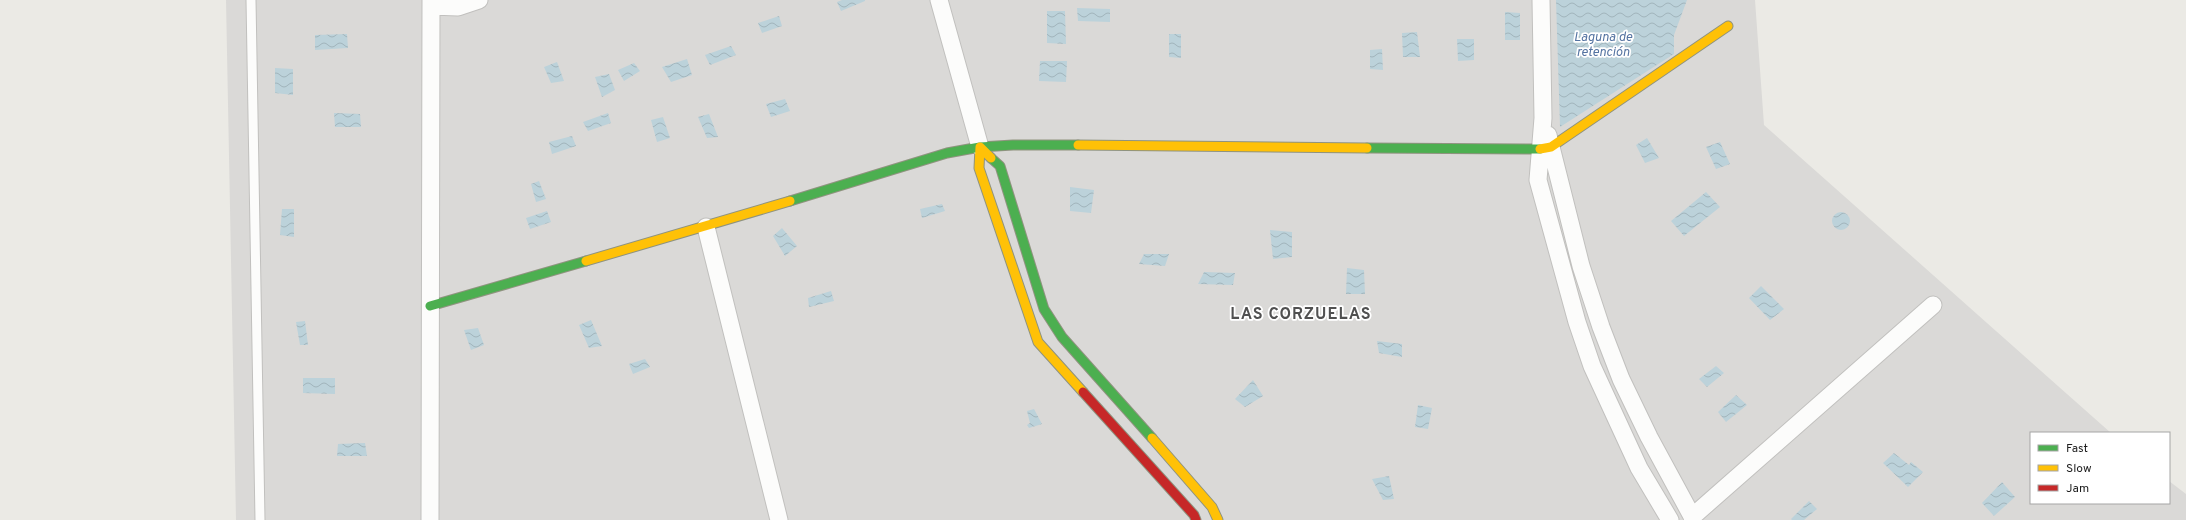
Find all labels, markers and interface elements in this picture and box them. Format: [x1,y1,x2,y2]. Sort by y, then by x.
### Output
water label: Laguna de retención [1574,30,1633,61]
district label: LAS CORZUELAS [1230,305,1372,325]
legend [2030,432,2170,504]
text: Fast [2066,441,2088,457]
text: Slow [2066,461,2092,477]
text: Jam [2066,481,2089,497]

